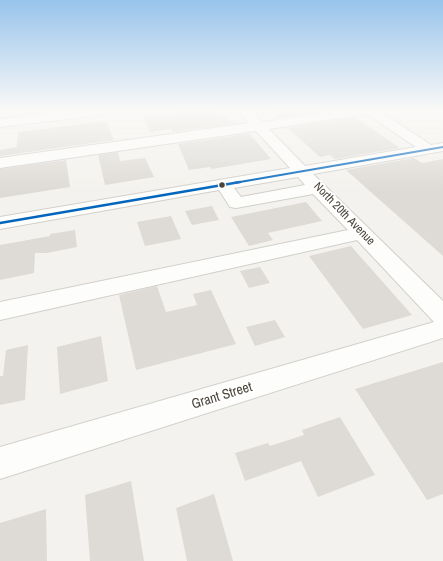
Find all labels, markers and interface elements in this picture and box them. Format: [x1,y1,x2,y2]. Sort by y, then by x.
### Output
unlabelled marker [217,180,227,190]
street label: North 20th Avenue [310,180,378,248]
street label: Grant Street [190,379,254,413]

